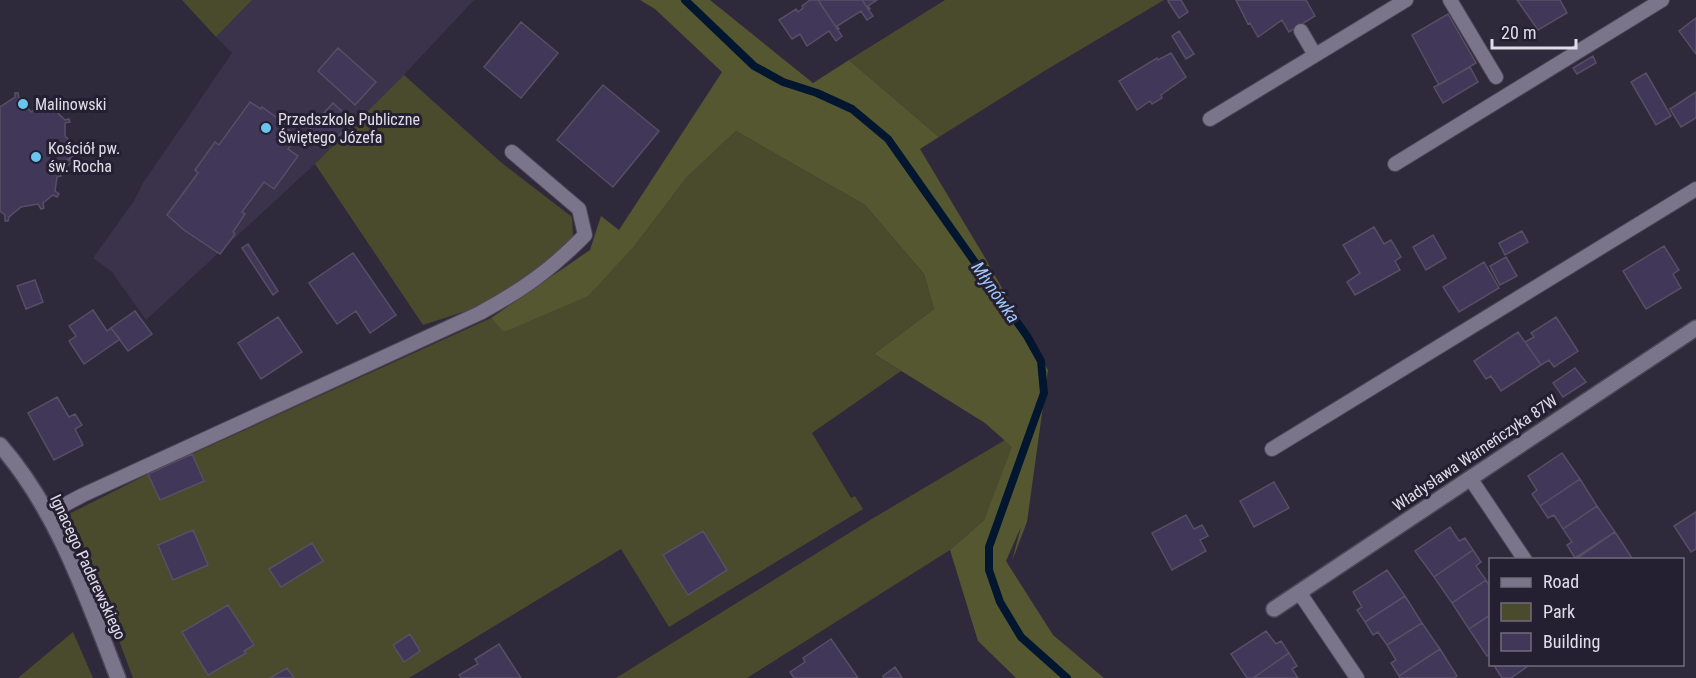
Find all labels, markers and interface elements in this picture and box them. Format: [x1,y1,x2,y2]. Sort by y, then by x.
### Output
scale bar [1492,12,1576,50]
text: 20 m [1501,22,1536,43]
place label: Malinowski [35,95,106,114]
marker: Malinowski [16,97,30,111]
place label: Przedszkole Publiczne Świętego Józefa [278,110,420,147]
marker: Przedszkole Publiczne Świętego Józefa [259,121,273,135]
place label: Kościół pw. św. Rocha [48,139,120,176]
marker: Kościół pw. św. Rocha [29,150,43,164]
water label: Młynówka [967,257,1025,327]
street label: Władysława Warneńczyka 87W [1389,391,1561,515]
street label: Ignacego Paderewskiego [46,491,130,643]
legend [1489,558,1684,666]
text: Road [1543,571,1579,592]
text: Park [1543,601,1575,622]
text: Building [1543,631,1600,652]

